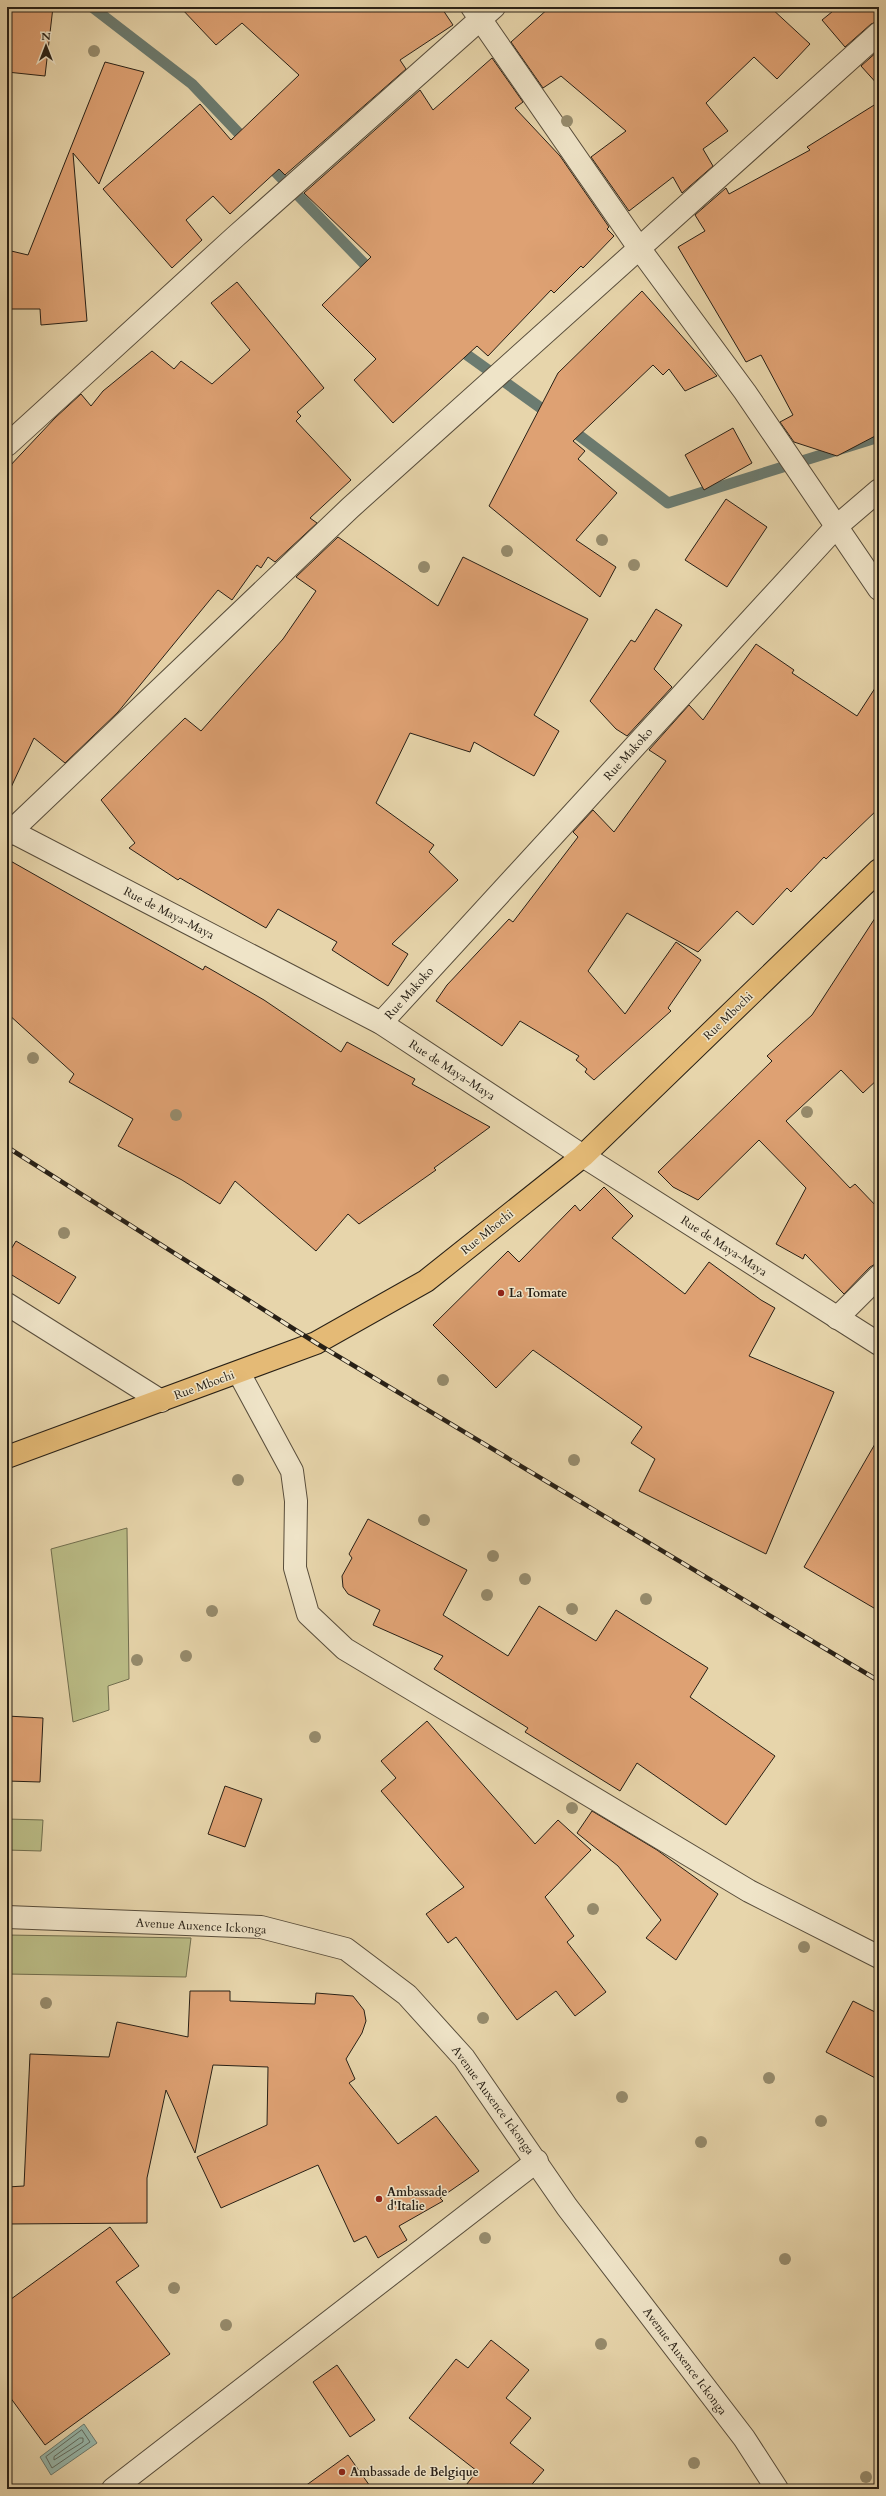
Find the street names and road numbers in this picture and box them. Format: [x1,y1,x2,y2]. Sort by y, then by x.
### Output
street label: Rue Makoko [600,724,656,784]
street label: Rue de Maya-Maya [121,883,218,943]
street label: Rue Makoko [381,963,437,1023]
street label: Rue Mbochi [700,988,757,1044]
street label: Rue de Maya-Maya [406,1036,499,1104]
street label: Rue Mbochi [457,1205,517,1258]
street label: Rue de Maya-Maya [678,1212,771,1280]
street label: Rue Mbochi [172,1366,237,1403]
street label: Avenue Auxence Ickonga [135,1915,268,1937]
street label: Avenue Auxence Ickonga [448,2042,538,2158]
street label: Avenue Auxence Ickonga [639,2304,731,2419]

